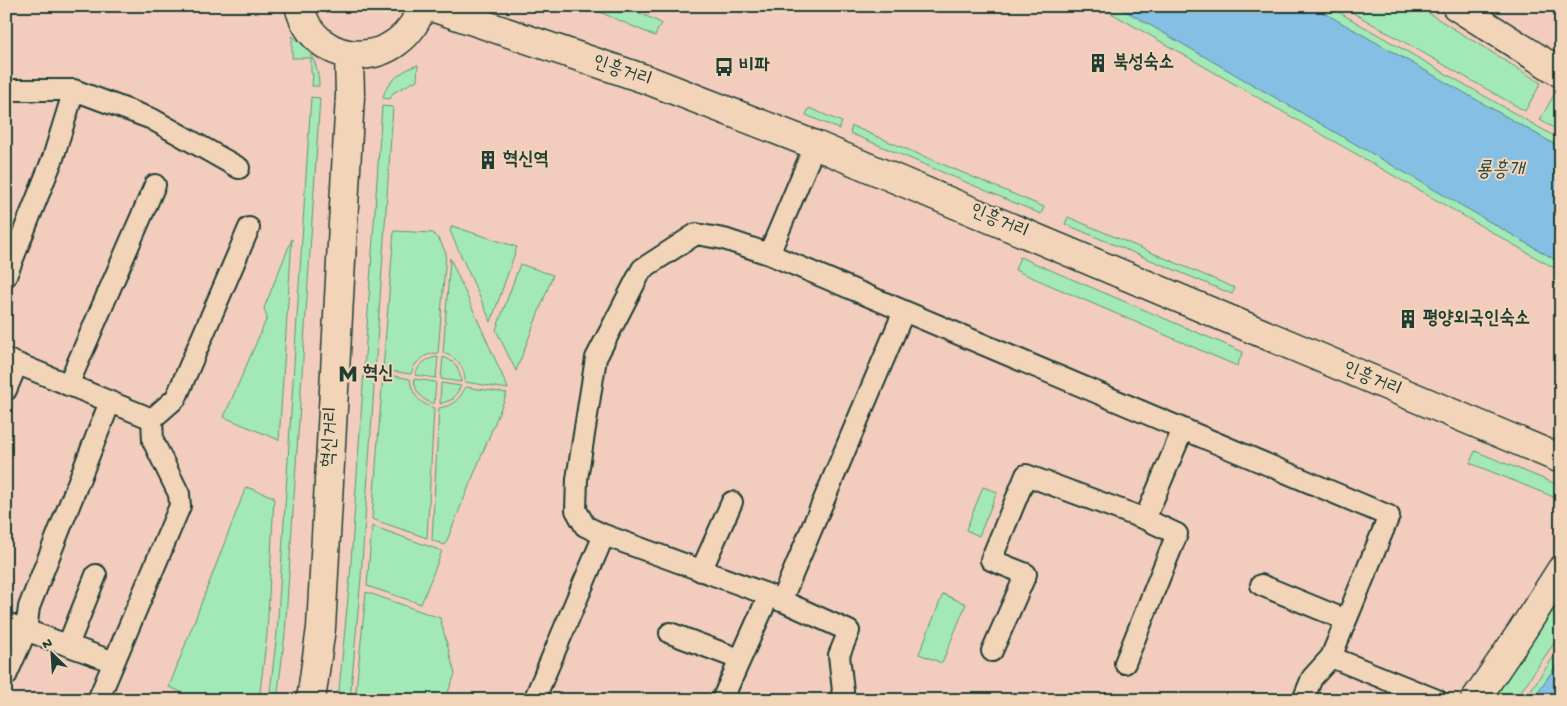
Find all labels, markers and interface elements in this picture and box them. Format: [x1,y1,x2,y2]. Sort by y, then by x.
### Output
street label: 인흥거리 [589,51,655,93]
building icon: 북성숙소 [1087,52,1109,74]
place label: 북성숙소 [1113,52,1174,75]
bus stop icon: 비파 [713,56,735,78]
place label: 비파 [739,56,770,79]
building icon: 혁신역 [477,149,499,171]
place label: 혁신역 [503,149,549,172]
water label: 룡흥개 [1476,159,1527,183]
street label: 인흥거리 [966,199,1032,245]
building icon: 평양외국인숙소 [1397,308,1419,330]
place label: 평양외국인숙소 [1423,308,1530,331]
street label: 인흥거리 [1339,357,1405,403]
metro station icon: 혁신 [337,363,359,385]
place label: 혁신 [363,363,394,386]
street label: 혁신거리 [318,406,344,468]
north arrow [28,628,78,678]
text: N [40,635,55,654]

